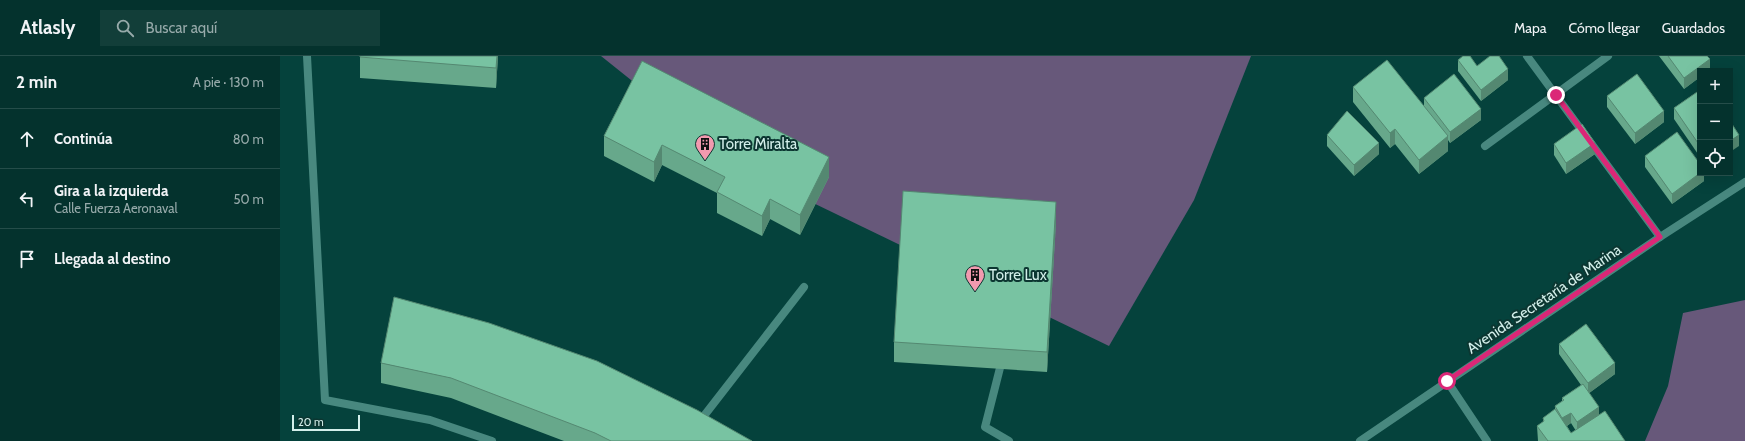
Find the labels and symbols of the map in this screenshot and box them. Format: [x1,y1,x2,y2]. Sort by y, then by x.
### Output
route end [1547,86,1565,104]
building icon: Torre Miralta [694,133,716,161]
place label: Torre Miralta [719,135,798,153]
street label: Avenida Secretaría de Marina [1463,240,1625,357]
building icon: Torre Lux [964,264,986,292]
place label: Torre Lux [989,266,1047,284]
route start [1438,372,1456,390]
scale bar [292,413,360,432]

